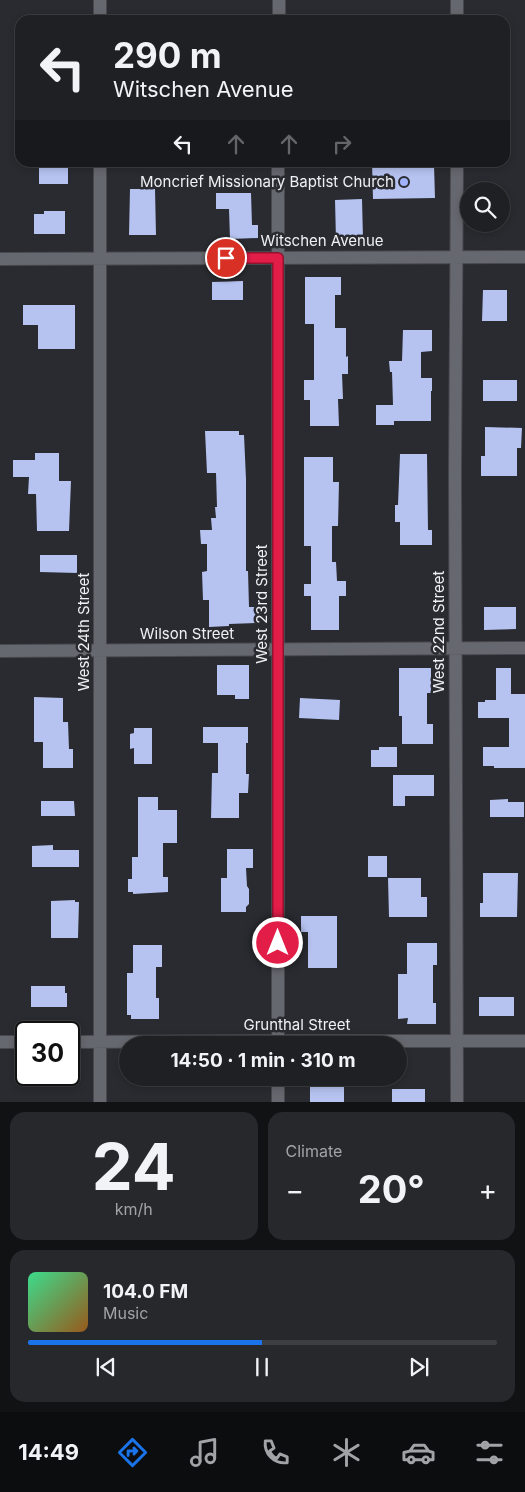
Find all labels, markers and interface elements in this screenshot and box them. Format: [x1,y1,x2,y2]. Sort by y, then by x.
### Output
text: 290 m [113,34,222,76]
icon: left [30,35,95,100]
text: Witschen Avenue [113,76,293,102]
icon: left [169,130,197,158]
icon: ahead [222,130,250,158]
icon: ahead [275,130,303,158]
icon: right [328,130,356,158]
place label: Moncrief Missionary Baptist Church [140,172,394,191]
marker: Moncrief Missionary Baptist Church [398,176,410,188]
map controls [460,182,510,232]
button: search [460,182,510,232]
street label: Witschen Avenue [260,231,384,250]
pin [205,237,247,279]
icon: arrive [212,244,240,272]
street label: West 23rd Street [252,544,271,664]
street label: West 22nd Street [429,571,448,693]
street label: West 24th Street [74,573,93,691]
street label: Wilson Street [140,624,234,643]
position arrow [251,916,303,968]
street label: Grunthal Street [244,1015,351,1034]
speed limit sign: 30 [15,1021,80,1086]
text: 14:50 · 1 min · 310 m [170,1049,356,1072]
text: 24 [92,1127,176,1206]
text: Climate [286,1141,342,1161]
text: 20° [358,1166,425,1212]
text: − [286,1173,304,1207]
text: + [478,1173,497,1207]
text: km/h [115,1199,153,1219]
text: 104.0 FM [103,1280,188,1303]
text: Music [103,1303,148,1323]
icon: previous [92,1353,120,1381]
icon: pause [248,1353,276,1381]
icon: next [405,1353,433,1381]
icon: directions [115,1435,150,1470]
icon: music [187,1435,222,1470]
icon: phone [258,1435,293,1470]
icon: climate [329,1435,364,1470]
icon: car [401,1435,436,1470]
icon: filters [472,1435,507,1470]
text: 14:49 [18,1439,79,1465]

